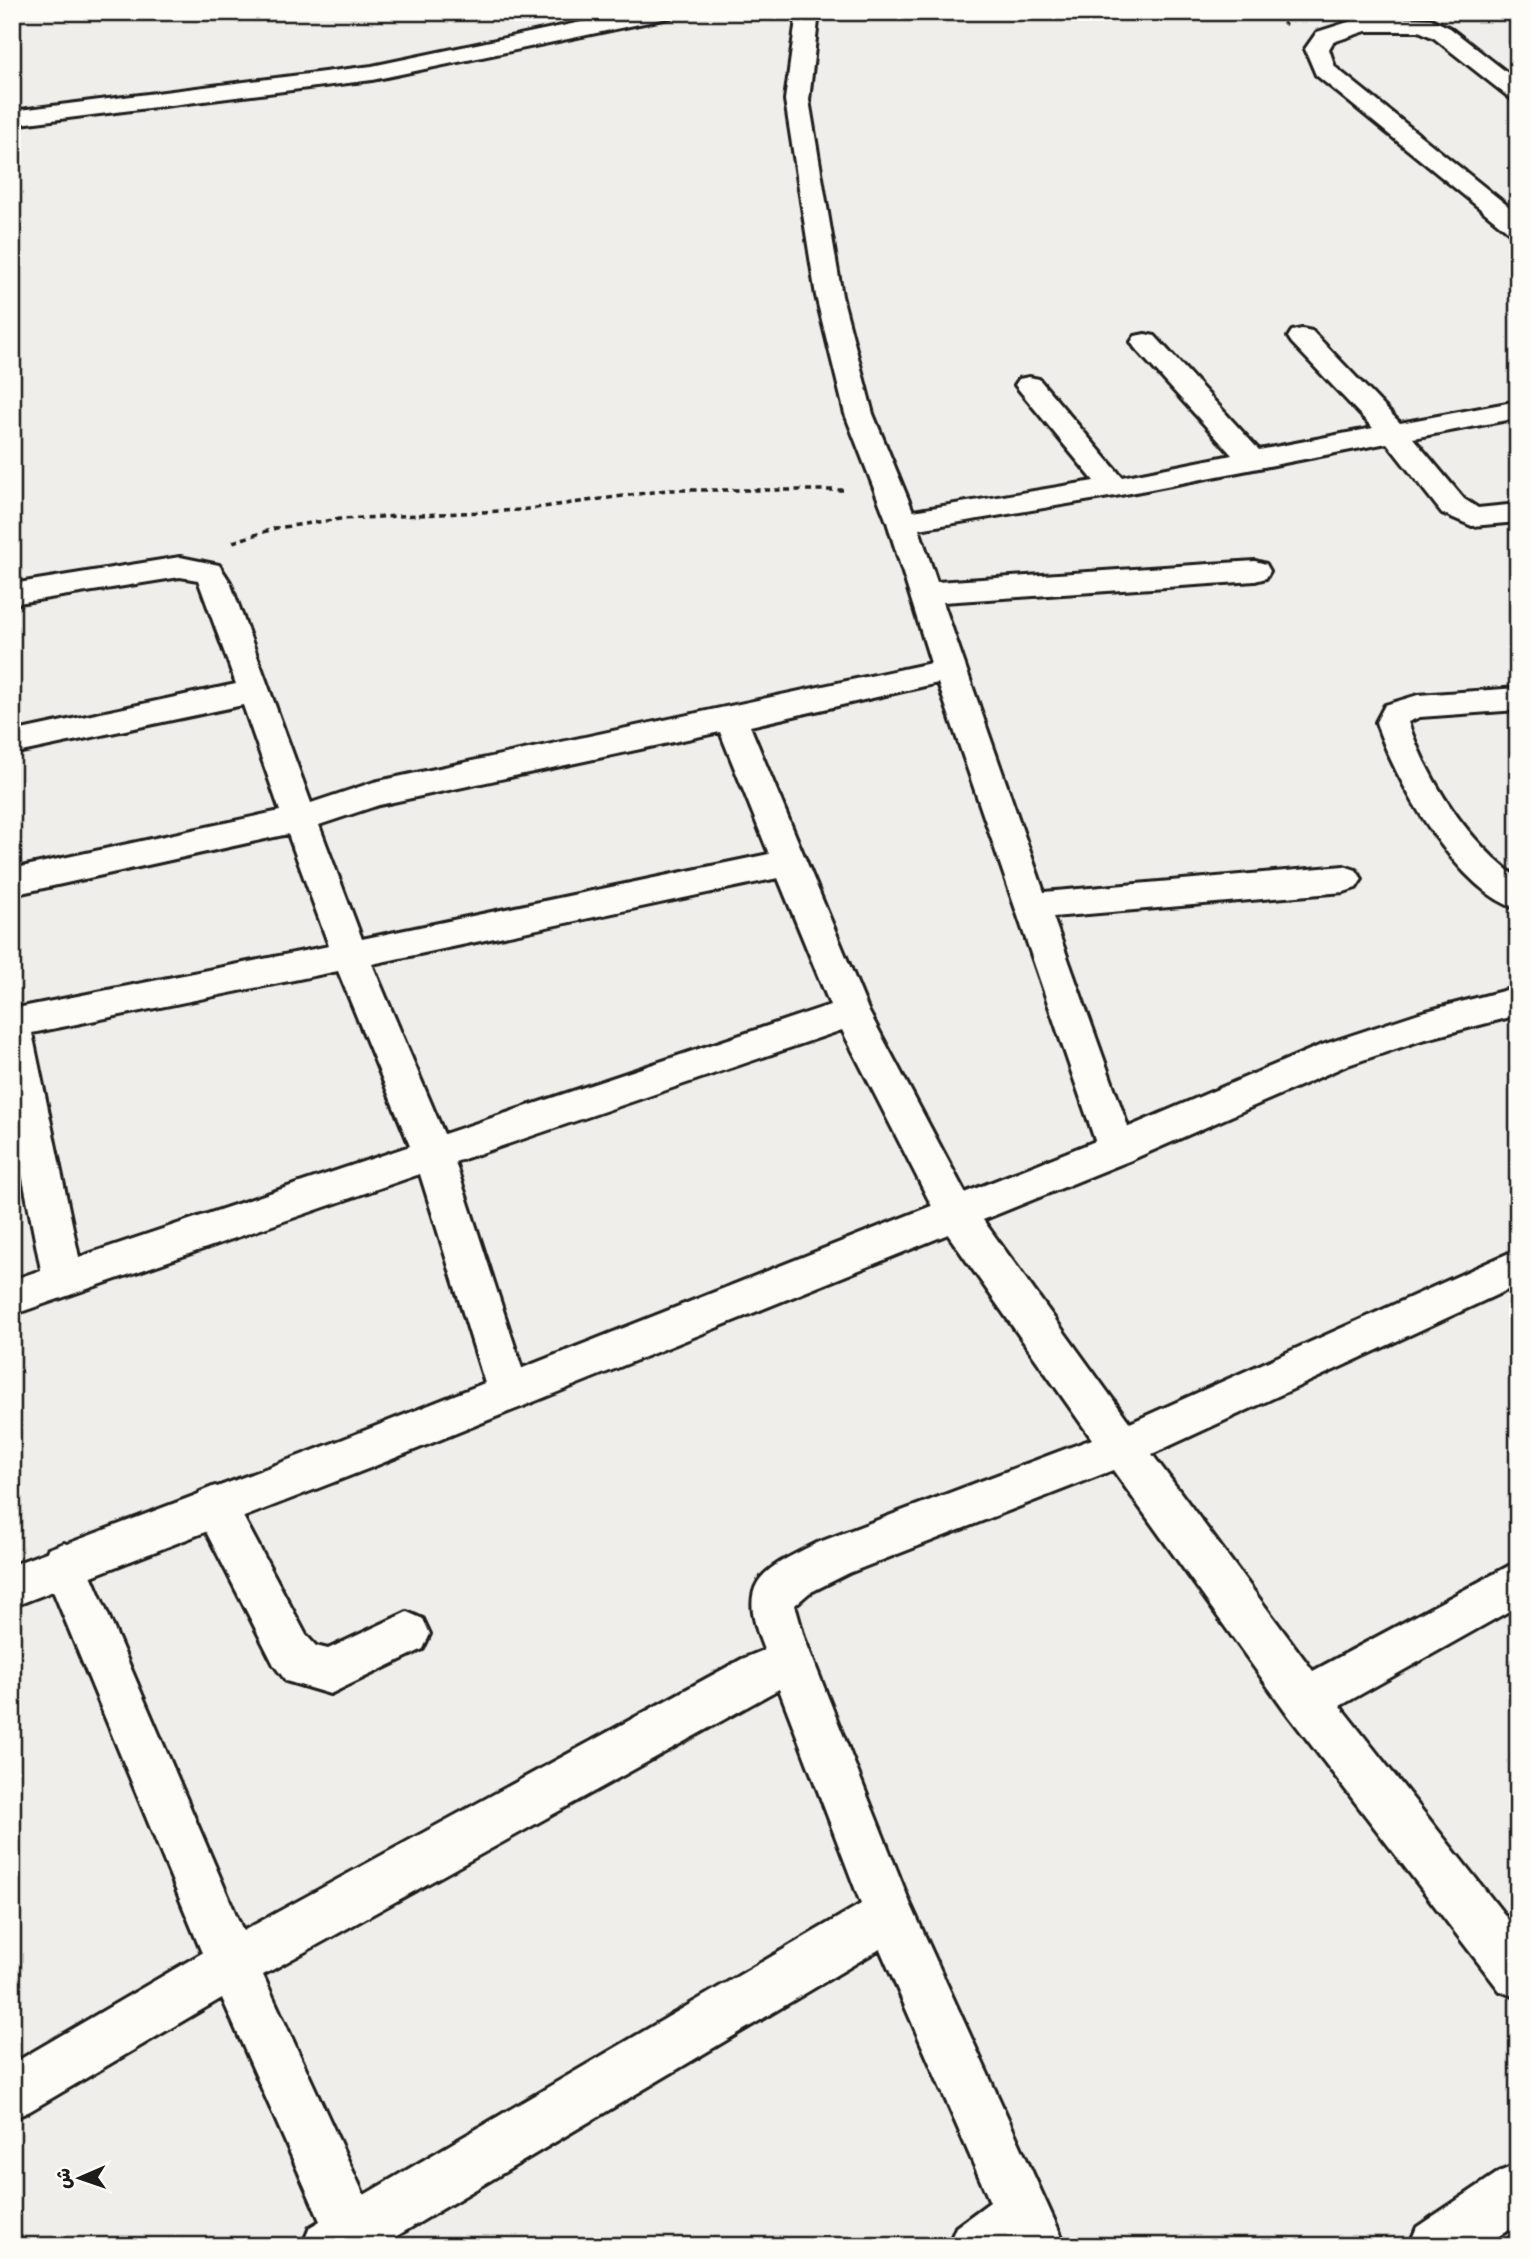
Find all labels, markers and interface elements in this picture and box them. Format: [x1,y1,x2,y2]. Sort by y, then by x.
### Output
north arrow [46,2142,116,2212]
text: ش [52,2168,77,2189]

